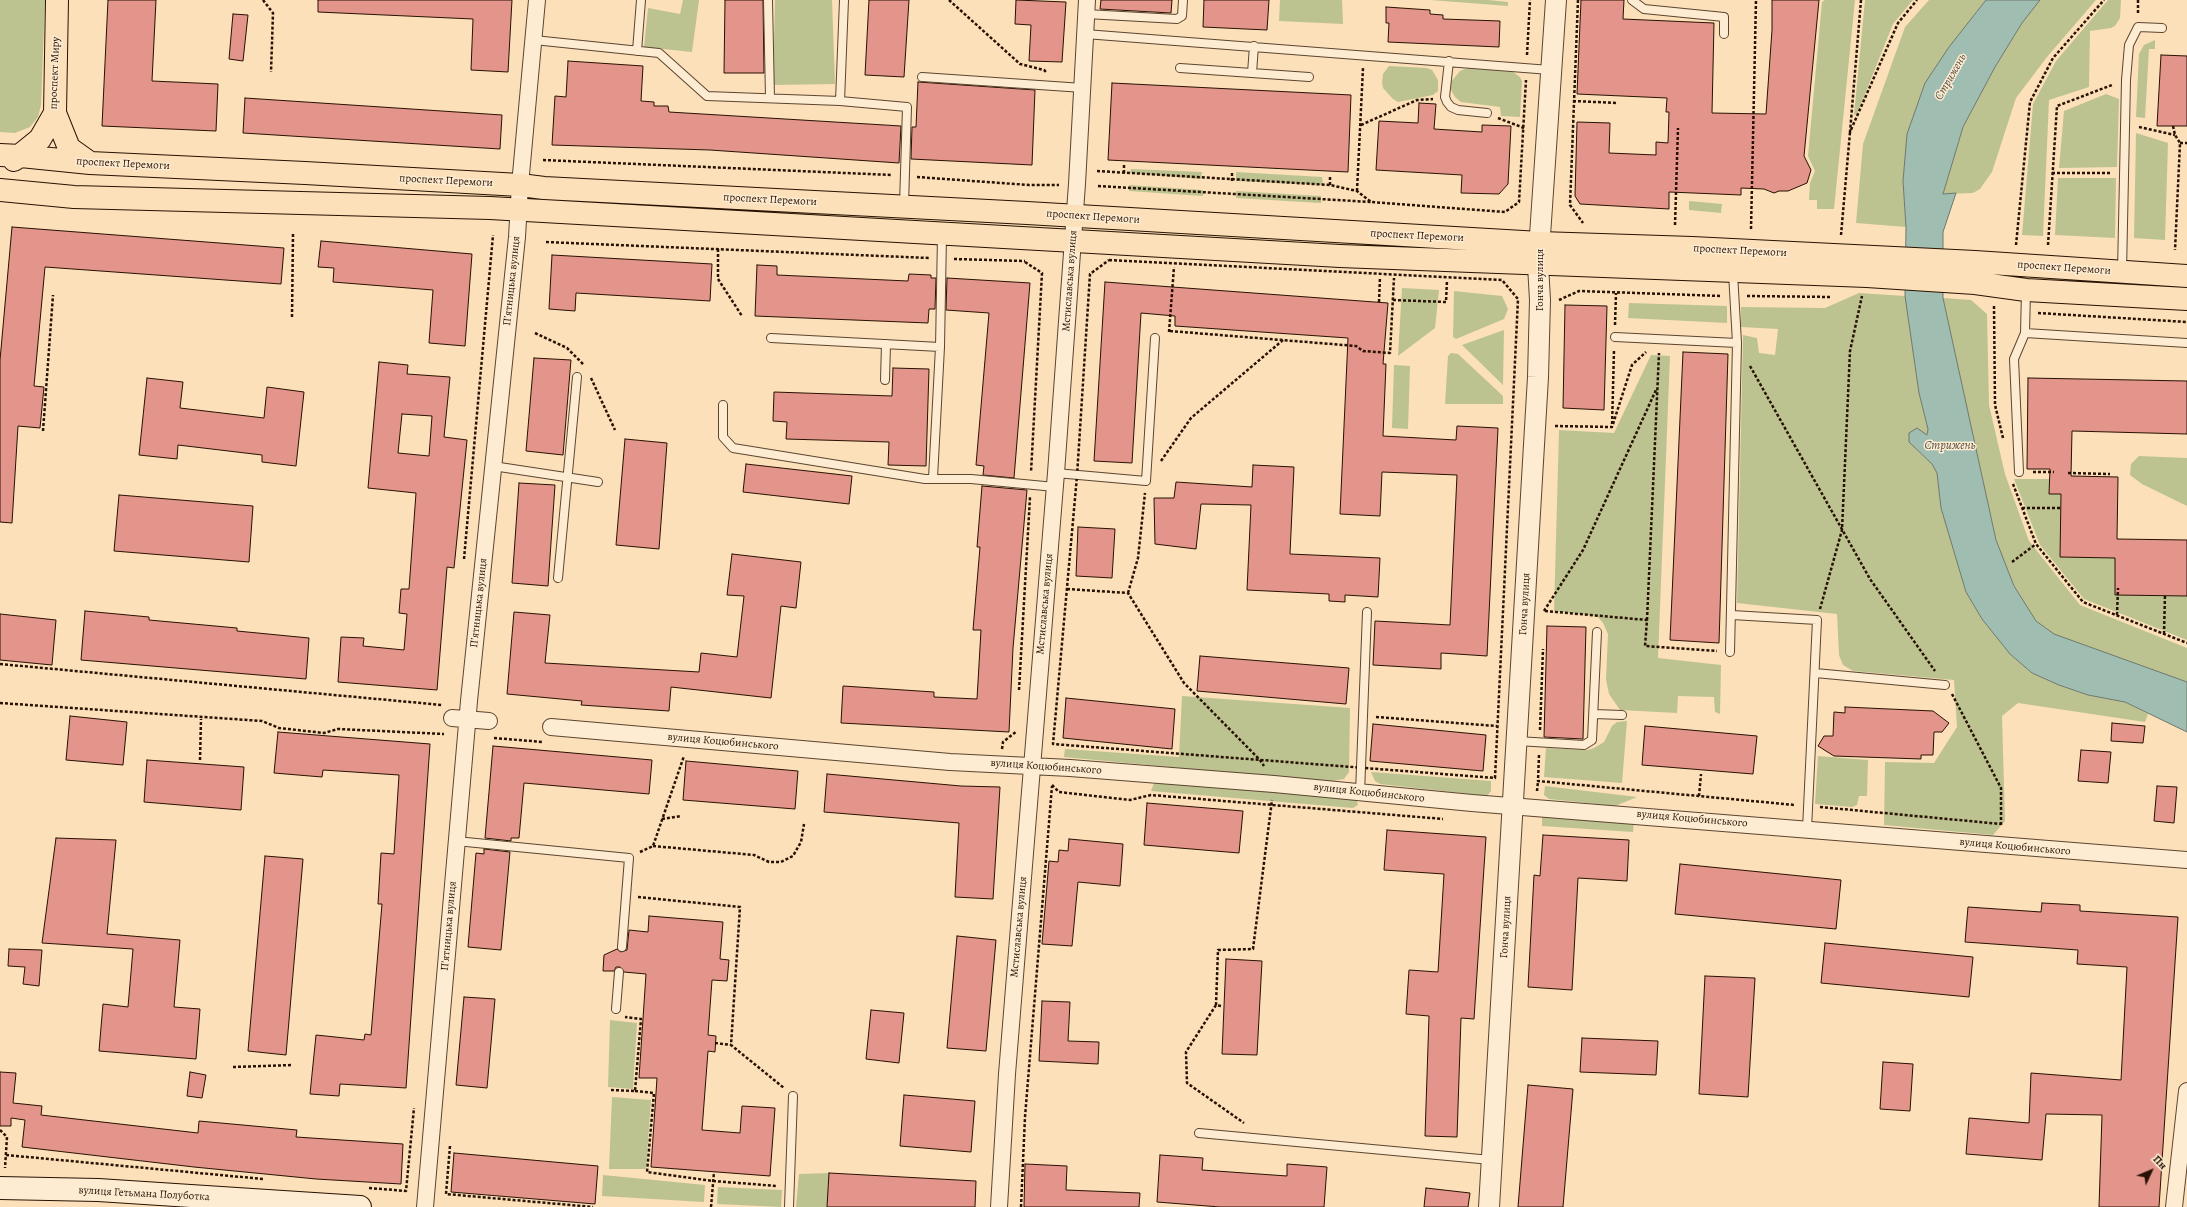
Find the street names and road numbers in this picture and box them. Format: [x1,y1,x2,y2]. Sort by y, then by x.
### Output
street label: проспект Миру [47,36,63,110]
street label: проспект Перемоги [76,155,170,173]
street label: проспект Перемоги [399,172,493,190]
street label: проспект Перемоги [723,191,817,209]
street label: проспект Перемоги [1046,207,1140,227]
street label: проспект Перемоги [1370,227,1464,245]
street label: Мстиславська вулиця [1060,230,1080,332]
street label: Пʼятницька вулиця [501,236,523,326]
street label: проспект Перемоги [1693,242,1787,260]
street label: Гонча вулиця [1533,249,1547,311]
street label: проспект Перемоги [2017,258,2111,278]
street label: Мстиславська вулиця [1034,553,1056,655]
street label: Пʼятницька вулиця [468,558,490,648]
street label: Гонча вулиця [1517,572,1533,636]
street label: вулиця Коцюбинського [667,731,779,753]
street label: вулиця Коцюбинського [990,757,1102,777]
street label: вулиця Коцюбинського [1313,781,1425,805]
street label: вулиця Коцюбинського [1636,808,1748,830]
street label: вулиця Коцюбинського [1959,836,2071,858]
street label: Мстиславська вулиця [1008,876,1030,978]
street label: Пʼятницька вулиця [439,881,459,971]
street label: Гонча вулиця [1498,895,1514,959]
street label: вулиця Гетьмана Полуботка [78,1184,210,1204]

